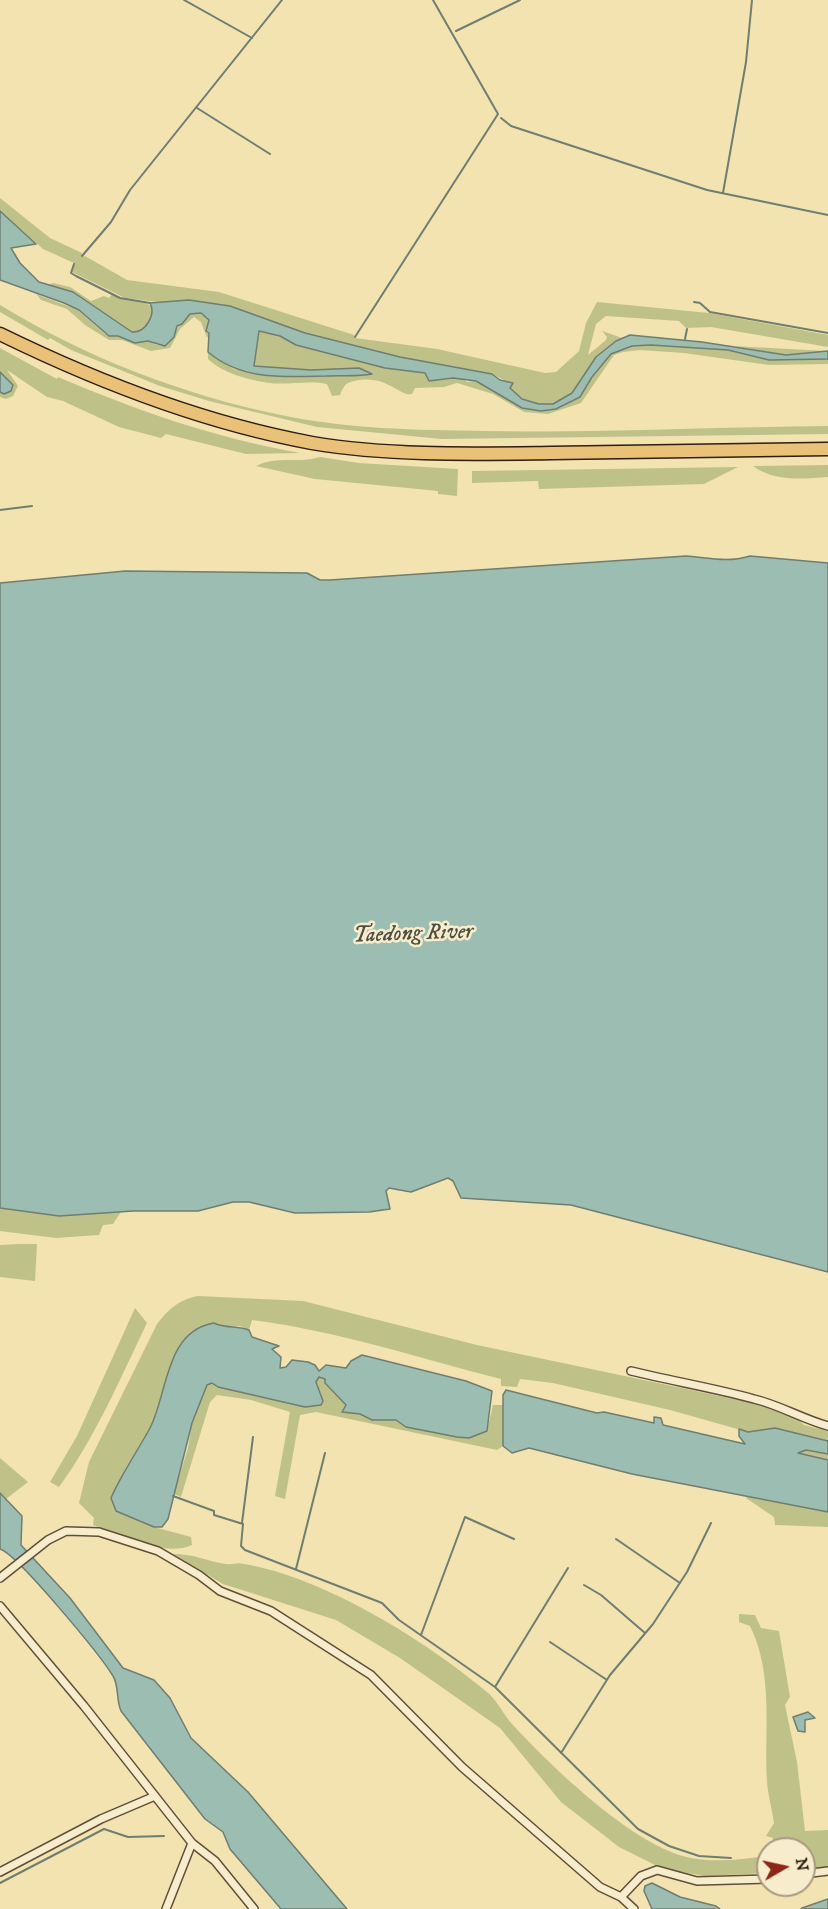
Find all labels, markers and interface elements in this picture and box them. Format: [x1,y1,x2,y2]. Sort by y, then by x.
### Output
water label: Taedong River [353,920,473,950]
north arrow [756,1837,816,1897]
text: N [791,1856,813,1873]

